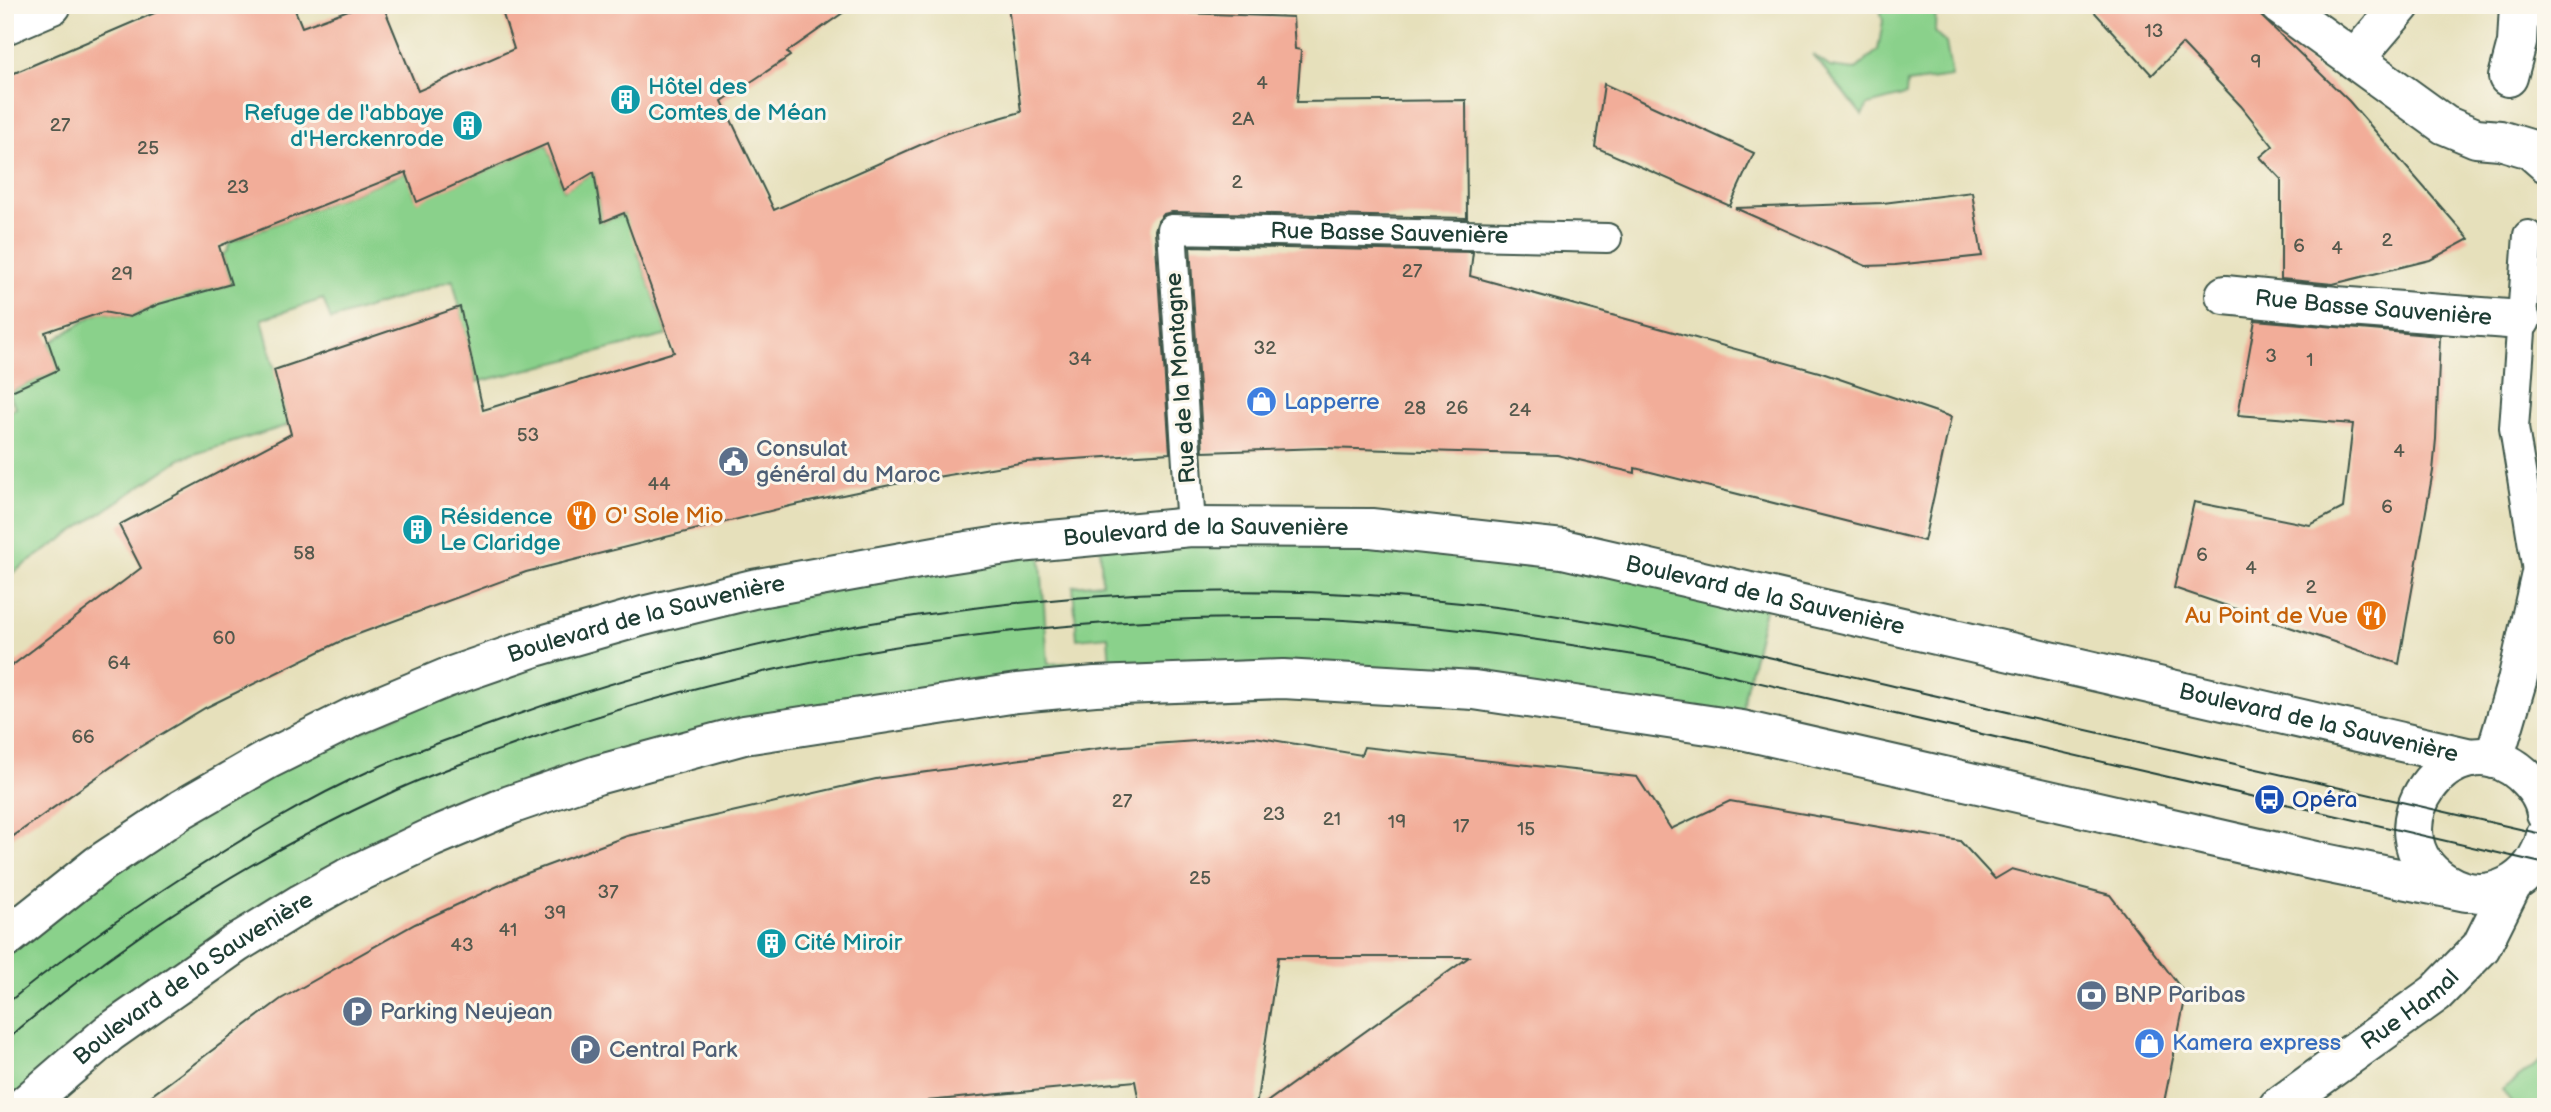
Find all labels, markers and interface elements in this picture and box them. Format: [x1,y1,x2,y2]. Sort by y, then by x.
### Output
house number: 13 [2144,20,2164,43]
house number: 9 [2251,51,2261,74]
house number: 4 [1256,72,1268,95]
place label: Hôtel des Comtes de Méan [648,73,827,127]
building icon: Hôtel des Comtes de Méan [608,83,642,117]
place label: Refuge de l'abbaye d'Herckenrode [244,99,444,153]
house number: 2A [1232,108,1255,131]
building icon: Refuge de l'abbaye d'Herckenrode [450,109,484,143]
house number: 27 [50,114,71,137]
house number: 25 [137,137,159,160]
house number: 2 [1231,171,1243,194]
house number: 23 [227,176,249,199]
street label: Rue Basse Sauvenière [1270,217,1509,250]
house number: 2 [2381,229,2393,252]
house number: 6 [2293,235,2305,258]
house number: 4 [2331,237,2343,260]
house number: 27 [1402,260,1423,283]
house number: 29 [111,263,133,286]
street label: Rue de la Montagne [1160,272,1202,484]
street label: Rue Basse Sauvenière [2254,284,2493,332]
house number: 32 [1254,337,1277,360]
house number: 3 [2265,345,2277,368]
house number: 34 [1068,348,1092,371]
house number: 1 [2306,349,2314,372]
shop icon: Lapperre [1244,385,1278,419]
place label: Lapperre [1284,388,1380,416]
house number: 28 [1404,397,1426,420]
house number: 26 [1446,397,1468,420]
house number: 24 [1509,399,1532,422]
house number: 53 [517,424,539,447]
place label: Consulat général du Maroc [756,435,940,489]
house number: 4 [2393,440,2405,463]
public building icon: Consulat général du Maroc [716,445,750,479]
house number: 44 [647,473,671,496]
house number: 6 [2381,496,2393,519]
restaurant icon: O' Sole Mio [565,499,599,533]
place label: O' Sole Mio [605,502,724,530]
place label: Résidence Le Claridge [440,503,561,557]
building icon: Résidence Le Claridge [400,513,434,547]
street label: Boulevard de la Sauvenière [1062,513,1348,553]
house number: 58 [293,542,315,565]
house number: 6 [2196,544,2208,567]
street label: Boulevard de la Sauvenière [1623,550,1907,641]
house number: 4 [2245,557,2257,580]
street label: Boulevard de la Sauvenière [504,570,787,669]
house number: 2 [2305,576,2317,599]
restaurant icon: Au Point de Vue [2354,599,2388,633]
place label: Au Point de Vue [2185,602,2348,630]
house number: 60 [213,627,235,650]
house number: 64 [107,652,131,675]
street label: Boulevard de la Sauvenière [2176,677,2461,769]
house number: 66 [71,726,95,749]
bus stop icon: Opéra [2252,783,2286,817]
place label: Opéra [2292,786,2358,814]
house number: 27 [1112,790,1133,813]
house number: 23 [1263,803,1285,826]
house number: 21 [1323,808,1341,831]
house number: 19 [1388,811,1406,834]
house number: 17 [1453,815,1470,838]
house number: 15 [1517,818,1535,841]
house number: 25 [1189,867,1211,890]
house number: 37 [597,881,619,904]
street label: Boulevard de la Sauvenière [68,886,318,1071]
house number: 39 [544,902,566,925]
house number: 41 [499,919,517,942]
building icon: Cité Miroir [754,926,788,960]
place label: Cité Miroir [794,929,903,957]
house number: 43 [450,934,474,957]
street label: Rue Hamal [2356,964,2465,1056]
bank icon: BNP Paribas [2074,978,2108,1012]
place label: BNP Paribas [2114,981,2245,1009]
parking icon: Parking Neujean [340,995,374,1029]
place label: Parking Neujean [380,998,553,1026]
shop icon: Kamera express [2132,1026,2166,1060]
place label: Kamera express [2172,1029,2341,1057]
parking icon: Central Park [569,1033,603,1067]
place label: Central Park [609,1036,738,1064]

